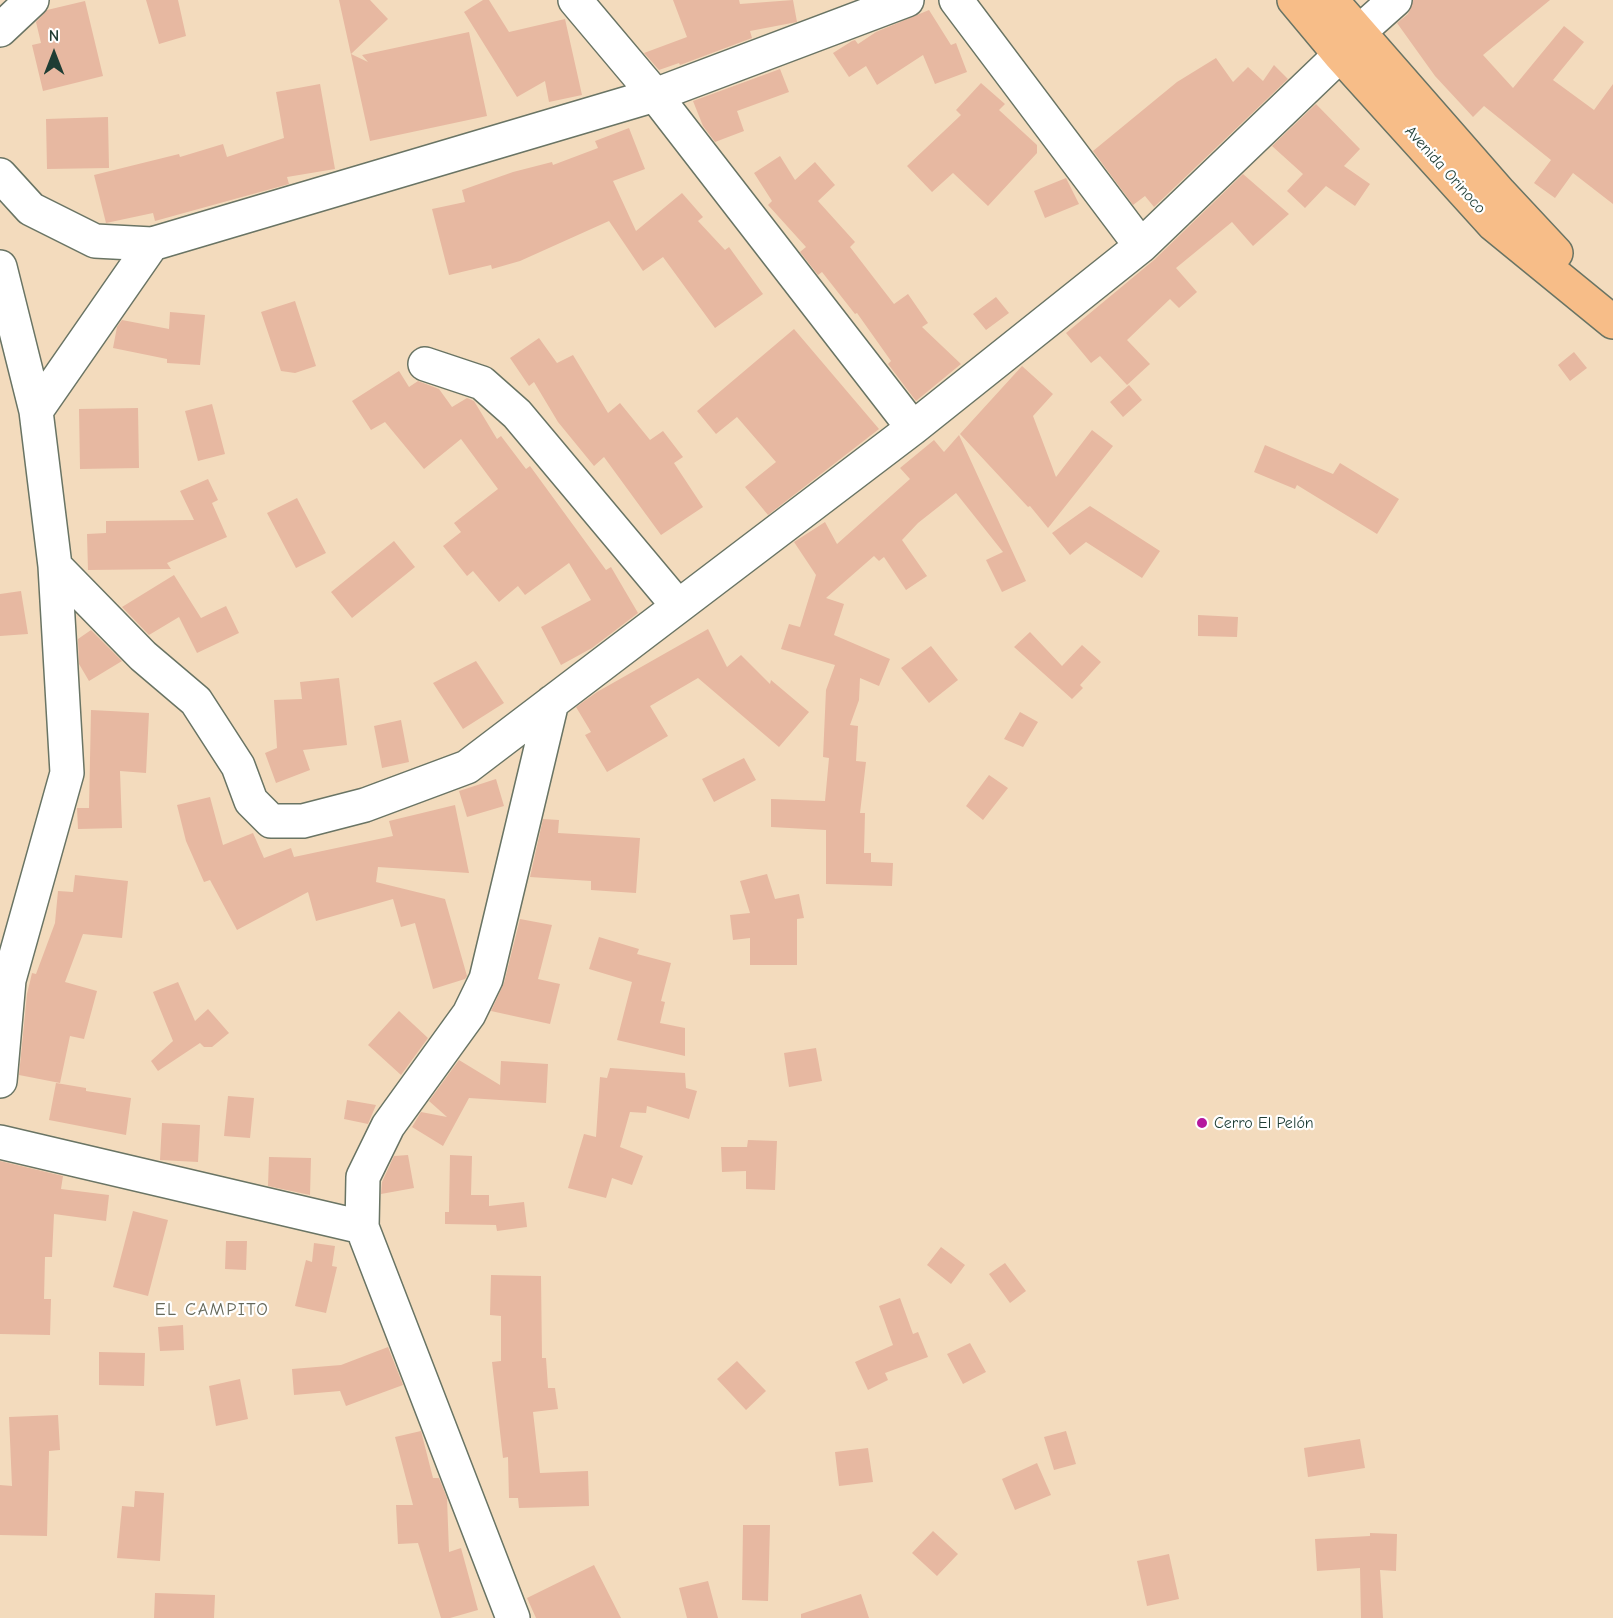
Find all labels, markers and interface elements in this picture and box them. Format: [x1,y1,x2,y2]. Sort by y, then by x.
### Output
north arrow [24,24,84,84]
text: N [49,27,59,45]
street label: Avenida Orinoco [1400,122,1490,218]
place label: Cerro El Pelón [1214,1113,1314,1133]
marker: Cerro El Pelón [1195,1116,1209,1130]
district label: EL CAMPITO [155,1299,269,1321]

